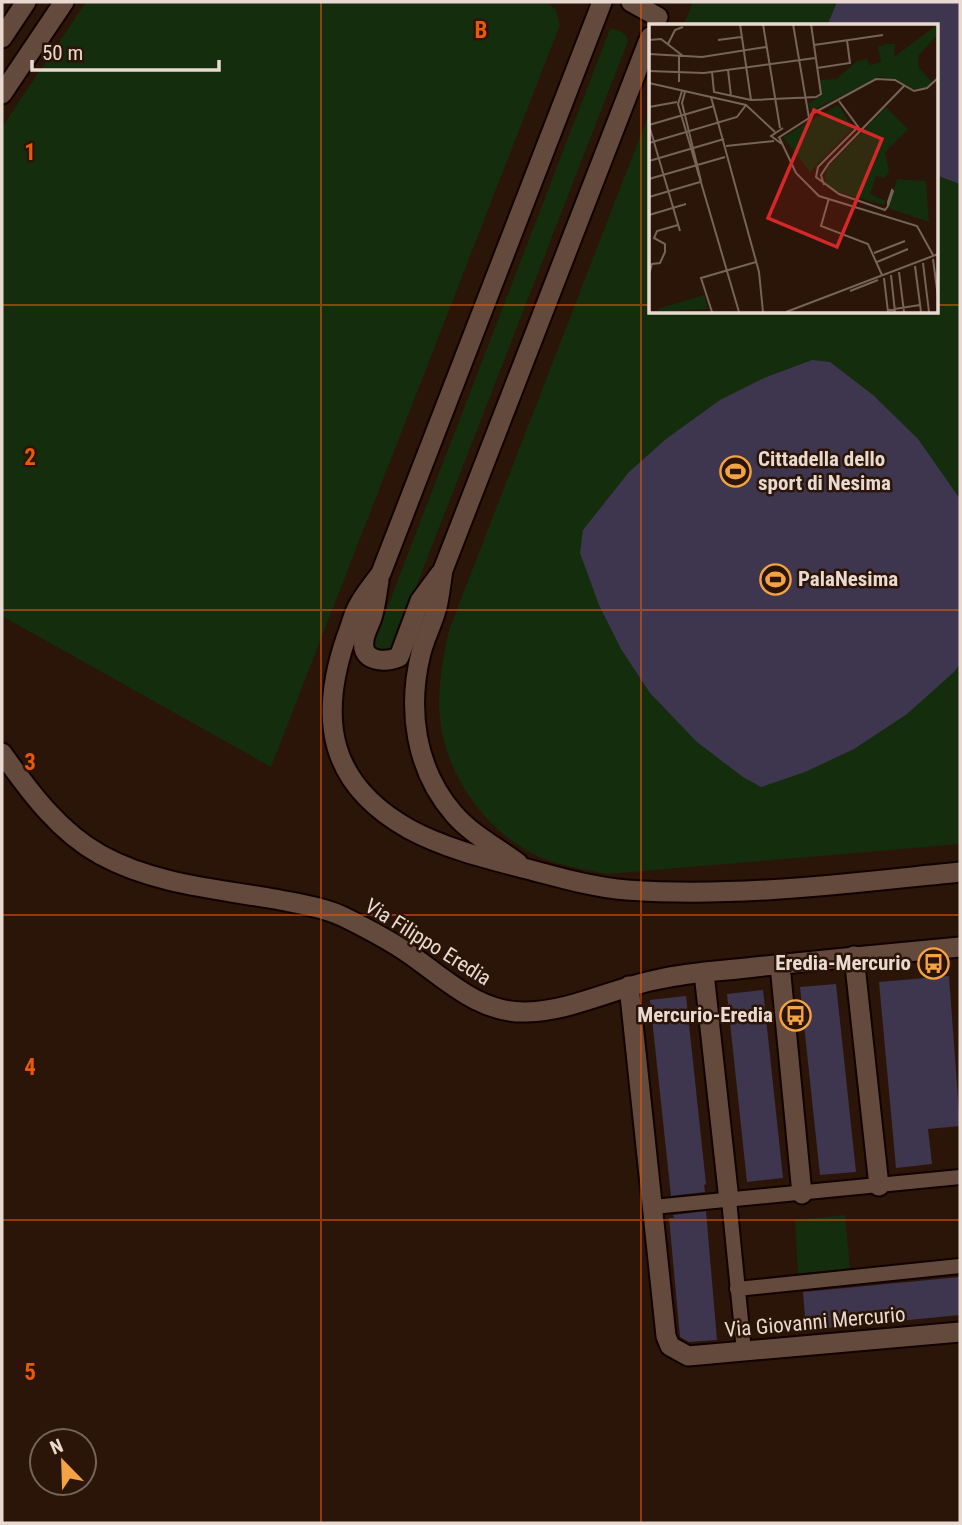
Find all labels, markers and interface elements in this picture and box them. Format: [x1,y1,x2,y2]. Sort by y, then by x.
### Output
text: B [475,17,487,44]
inset map [649,24,937,313]
scale bar [32,28,219,72]
text: 50 m [42,41,83,65]
text: 1 [24,139,36,166]
text: 2 [24,444,36,471]
place label: Cittadella dello sport di Nesima [758,447,891,495]
sports icon: Cittadella dello sport di Nesima [718,454,752,488]
sports icon: PalaNesima [758,562,792,596]
place label: PalaNesima [798,567,898,591]
text: 3 [24,749,36,776]
street label: Via Filippo Eredia [361,894,495,990]
bus stop icon: Eredia-Mercurio [917,946,951,980]
place label: Eredia-Mercurio [775,951,911,975]
bus stop icon: Mercurio-Eredia [779,998,813,1032]
place label: Mercurio-Eredia [637,1003,773,1027]
text: 4 [24,1054,36,1081]
street label: Via Giovanni Mercurio [724,1302,906,1342]
text: 5 [24,1359,36,1386]
north arrow [28,1427,98,1497]
text: N [47,1434,66,1460]

